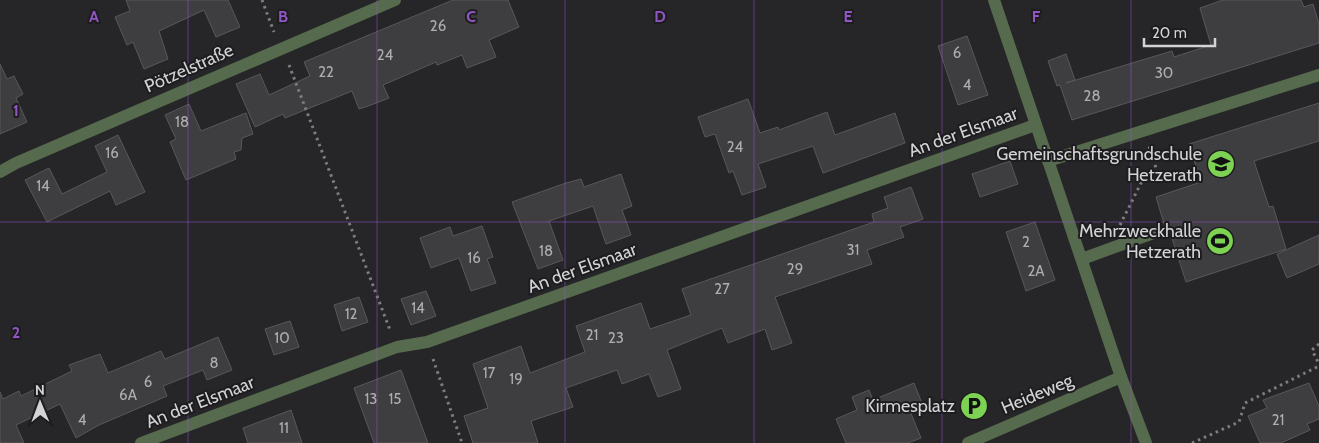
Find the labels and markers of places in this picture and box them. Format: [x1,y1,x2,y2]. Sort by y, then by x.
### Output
place label: Gemeinschaftsgrundschule Hetzerath [996,143,1202,186]
school or university icon: Gemeinschaftsgrundschule Hetzerath [1206,149,1236,179]
place label: Mehrzweckhalle Hetzerath [1079,220,1201,263]
sports icon: Mehrzweckhalle Hetzerath [1205,226,1235,256]
parking icon: Kirmesplatz [959,391,989,421]
place label: Kirmesplatz [865,395,956,417]

